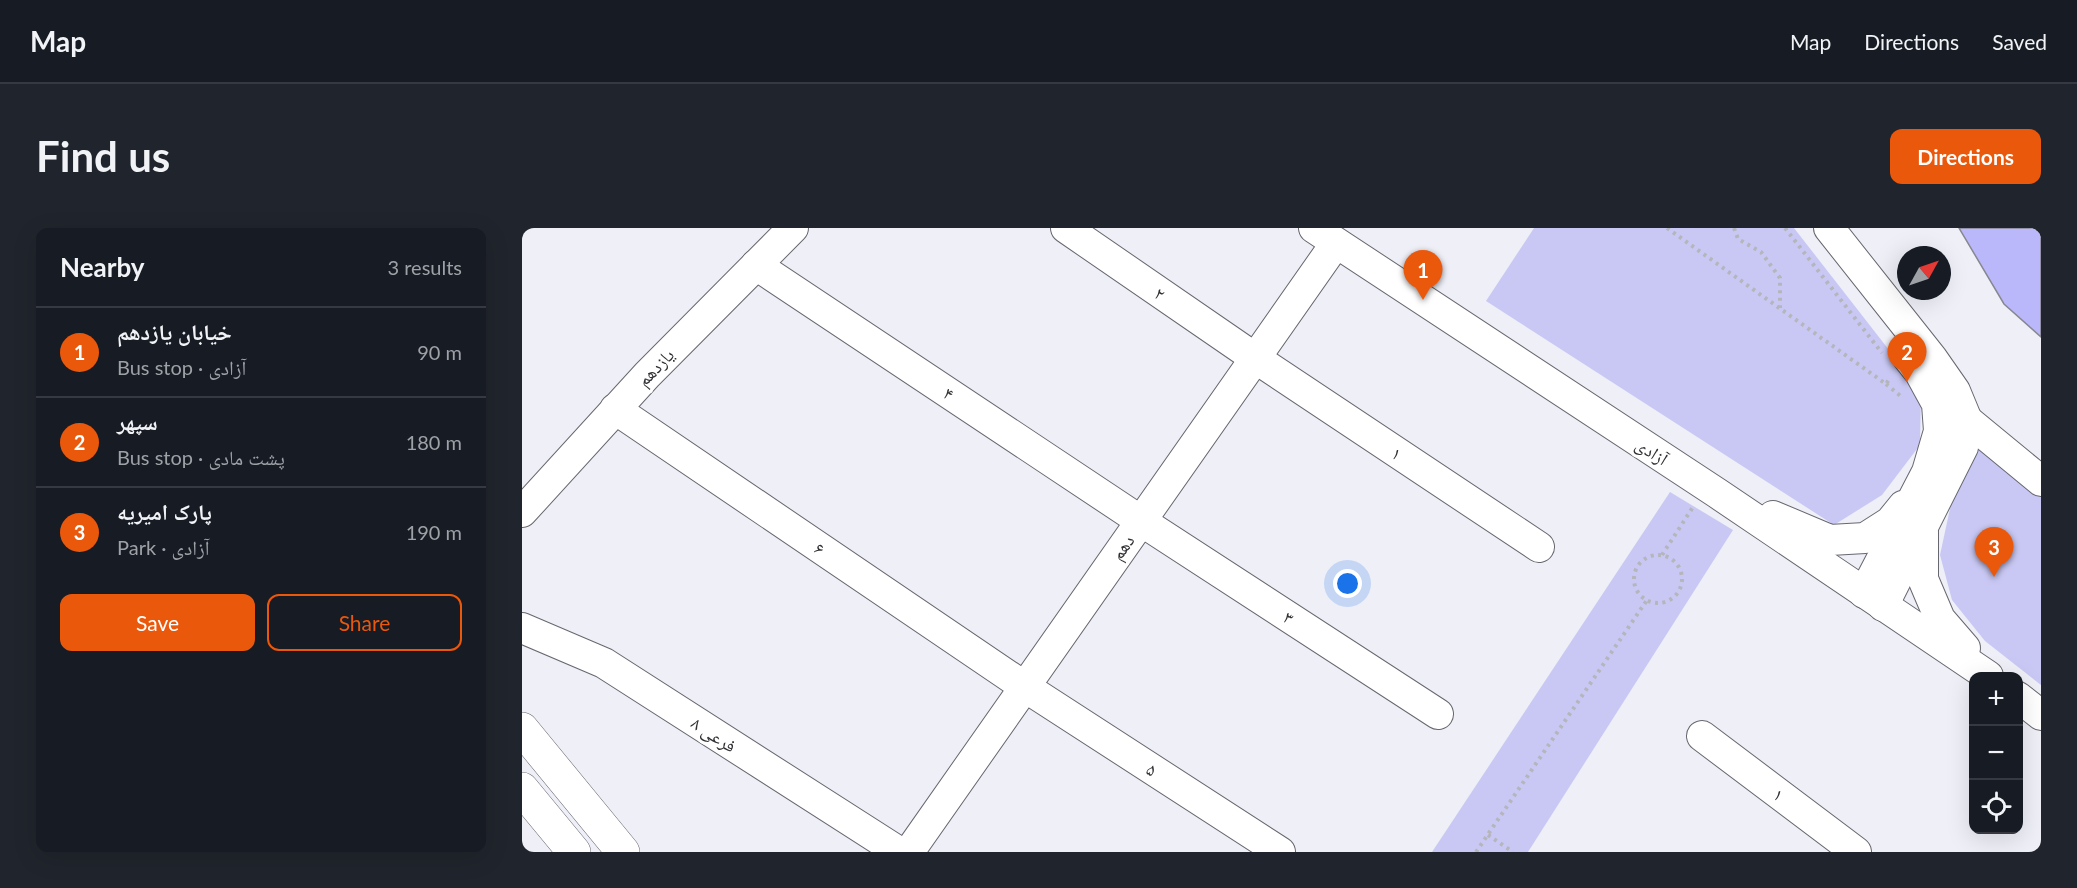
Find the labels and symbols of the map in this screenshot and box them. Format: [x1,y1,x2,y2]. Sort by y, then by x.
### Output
north arrow [1897,246,1951,300]
pin: 1 [1404,250,1442,300]
street label: ۲ [1150,282,1170,304]
pin: 2 [1888,332,1926,382]
street label: یازدهم [632,344,680,392]
street label: ۴ [939,382,959,404]
street label: آزادی [1631,432,1673,471]
street label: ۱ [1387,442,1407,464]
pin: 3 [1974,528,2014,577]
street label: دهم [1106,530,1140,565]
street label: ۶ [810,537,830,559]
your location [1333,569,1362,598]
street label: ۳ [1280,606,1298,628]
street label: فرعی ۸ [687,711,741,757]
street label: ۵ [1143,758,1161,780]
street label: ۱ [1769,783,1789,805]

